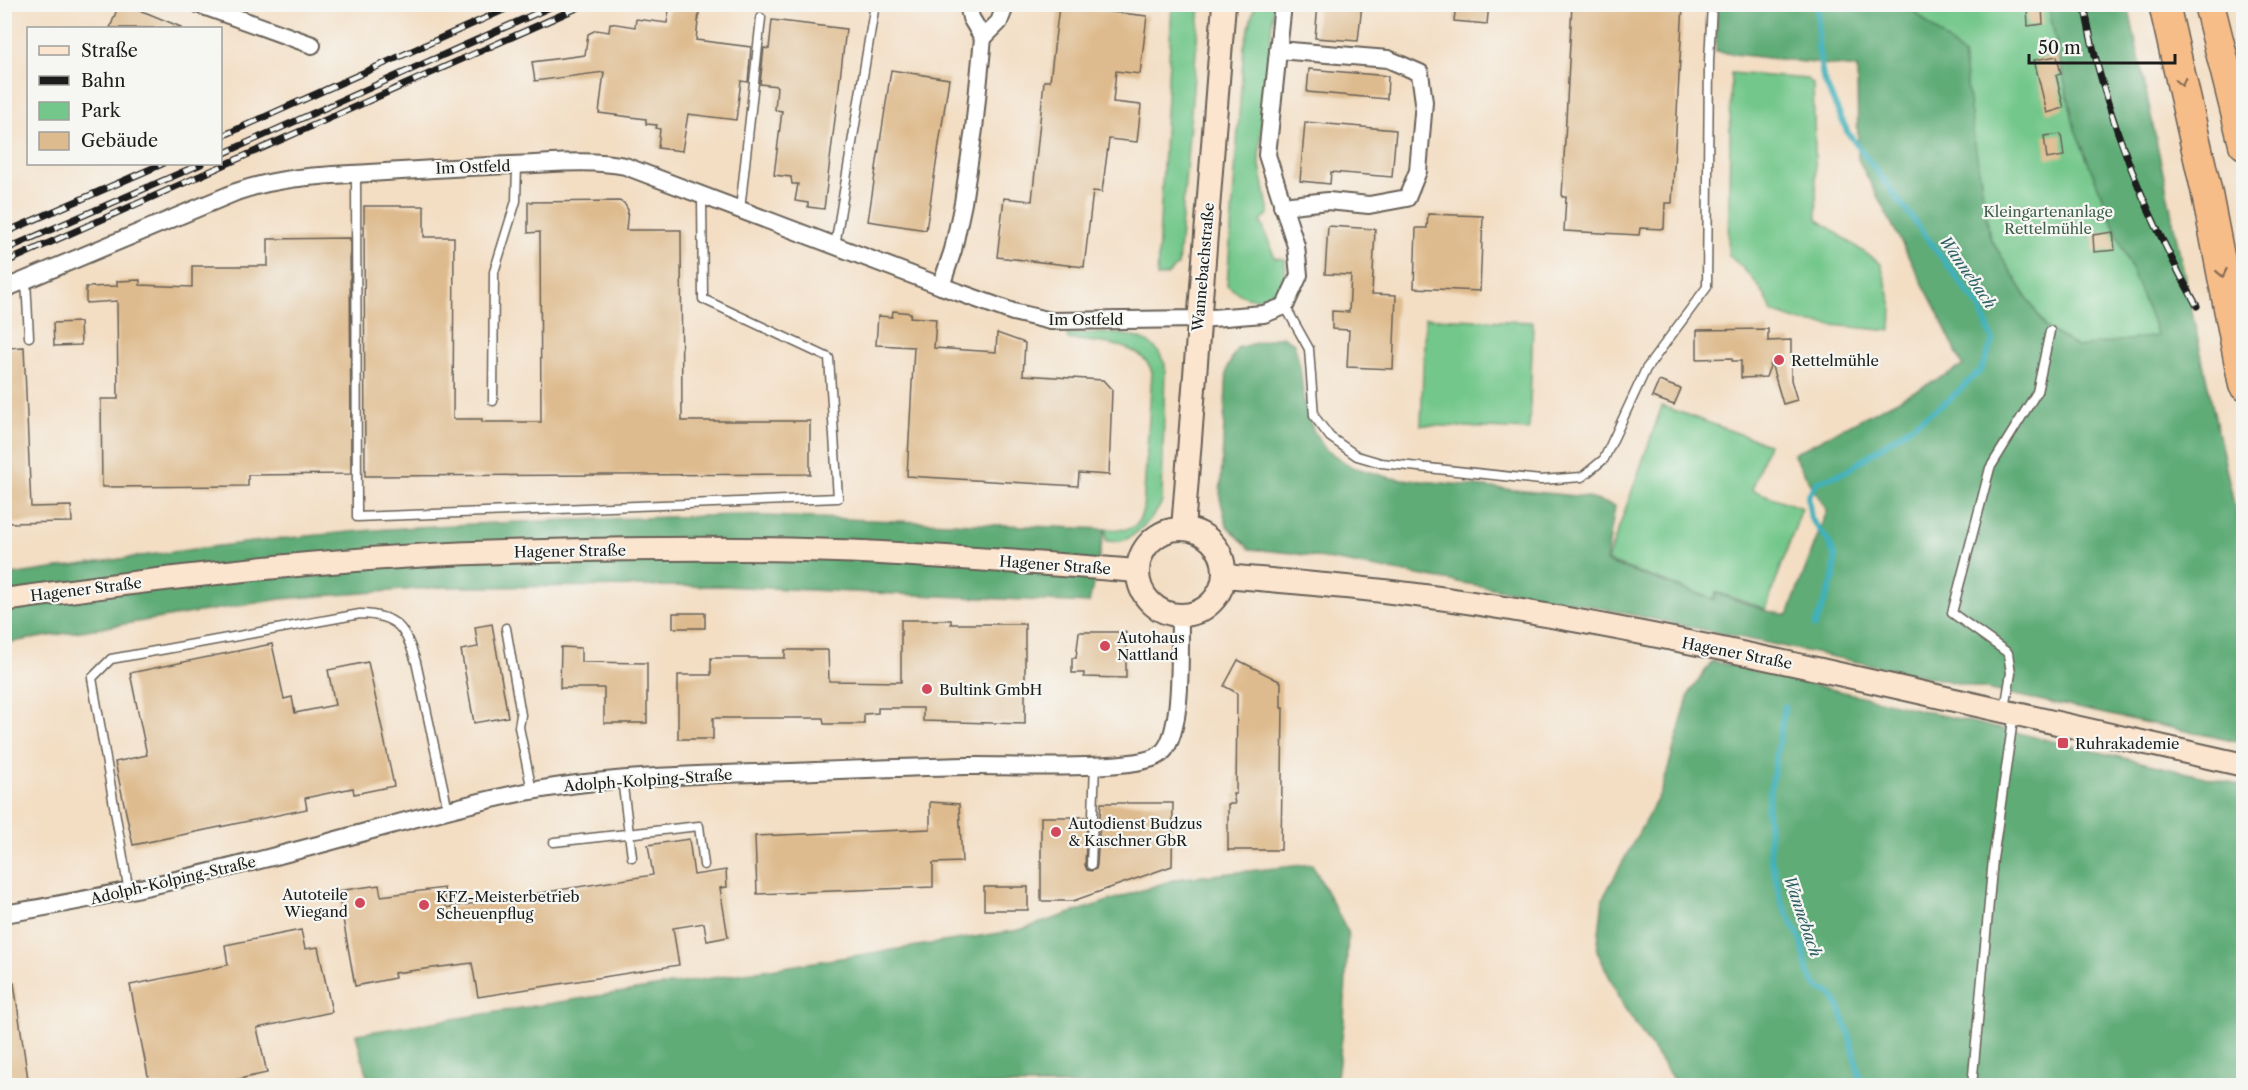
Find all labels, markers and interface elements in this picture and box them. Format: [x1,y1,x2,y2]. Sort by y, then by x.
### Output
legend [27,27,222,165]
scale bar [2029,27,2174,65]
text: 50 m [2038,37,2081,59]
text: Straße [81,40,138,62]
text: Bahn [81,70,126,92]
one-way arrow [2174,77,2187,87]
text: Park [81,100,122,122]
text: Gebäude [81,130,158,152]
street label: Im Ostfeld [435,156,511,178]
street label: Wannebachstraße [1188,202,1218,333]
park label: Kleingartenanlage Rettelmühle [1983,202,2113,238]
water label: Wannebach [1935,231,2001,313]
one-way arrow [2215,267,2228,277]
street label: Im Ostfeld [1049,310,1124,329]
place label: Rettelmühle [1791,351,1879,370]
marker: Rettelmühle [1772,353,1786,367]
street label: Hagener Straße [514,541,626,561]
street label: Hagener Straße [998,552,1112,578]
street label: Hagener Straße [29,573,143,605]
place label: Autohaus Nattland [1116,628,1185,664]
street label: Hagener Straße [1680,633,1794,673]
marker: Autohaus Nattland [1098,639,1112,653]
place label: Bultink GmbH [939,680,1043,699]
marker: Bultink GmbH [920,682,934,696]
place label: Ruhrakademie [2075,734,2180,753]
marker: Ruhrakademie [2056,736,2070,750]
street label: Adolph-Kolping-Straße [562,765,733,795]
place label: Autodienst Budzus & Kaschner GbR [1067,814,1202,850]
marker: Autodienst Budzus & Kaschner GbR [1049,825,1063,839]
street label: Adolph-Kolping-Straße [88,852,258,909]
water label: Wannebach [1780,873,1826,959]
place label: Autoteile Wiegand [281,885,348,921]
place label: KFZ-Meisterbetrieb Scheuenpflug [436,887,580,923]
marker: Autoteile Wiegand [353,896,367,910]
marker: KFZ-Meisterbetrieb Scheuenpflug [417,898,431,912]

